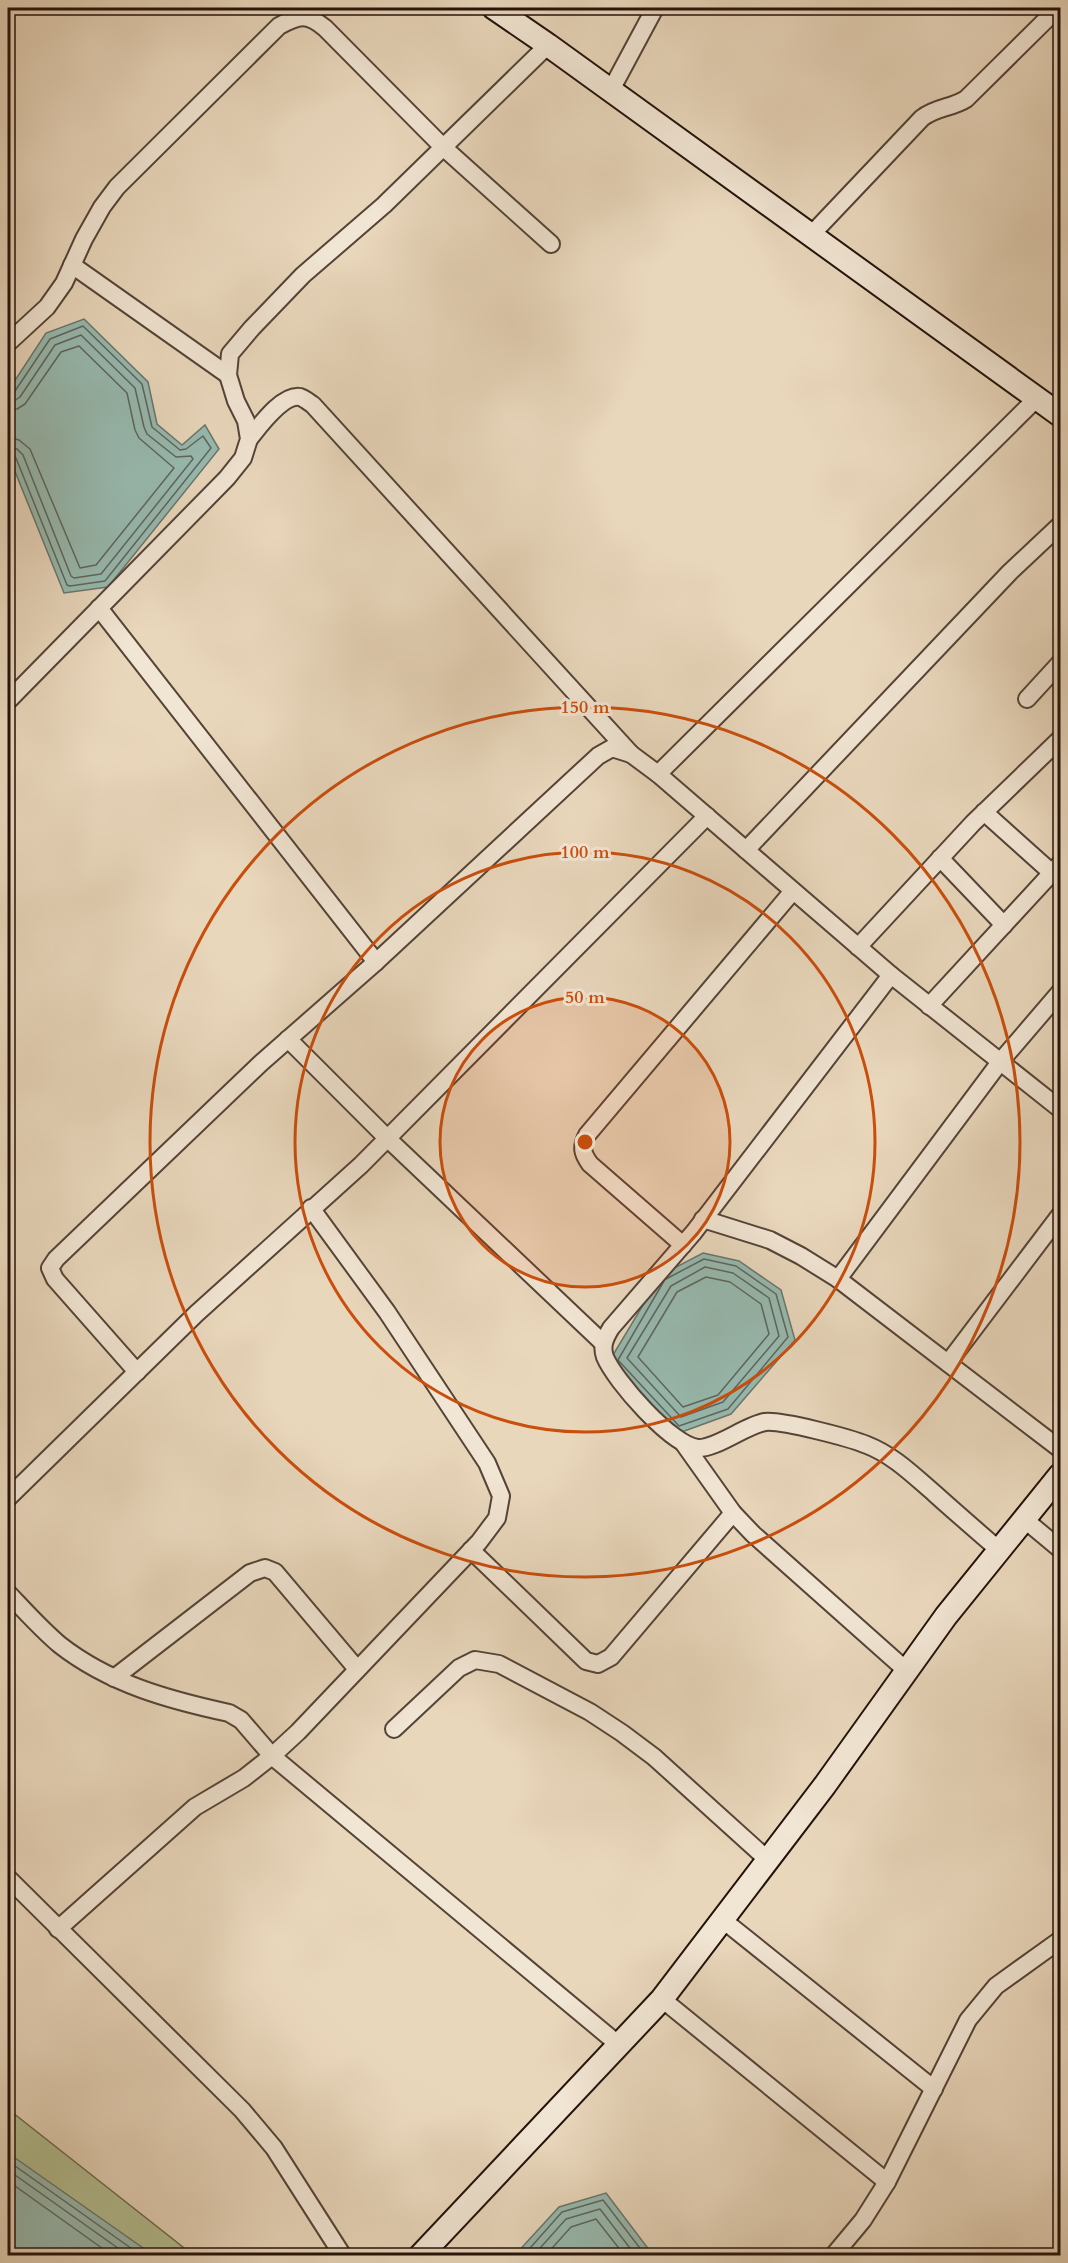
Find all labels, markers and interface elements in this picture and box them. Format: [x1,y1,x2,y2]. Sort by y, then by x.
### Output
text: 150 m [560,695,610,720]
text: 100 m [560,840,610,865]
text: 50 m [565,985,605,1010]
centre of rings [575,1132,595,1152]

